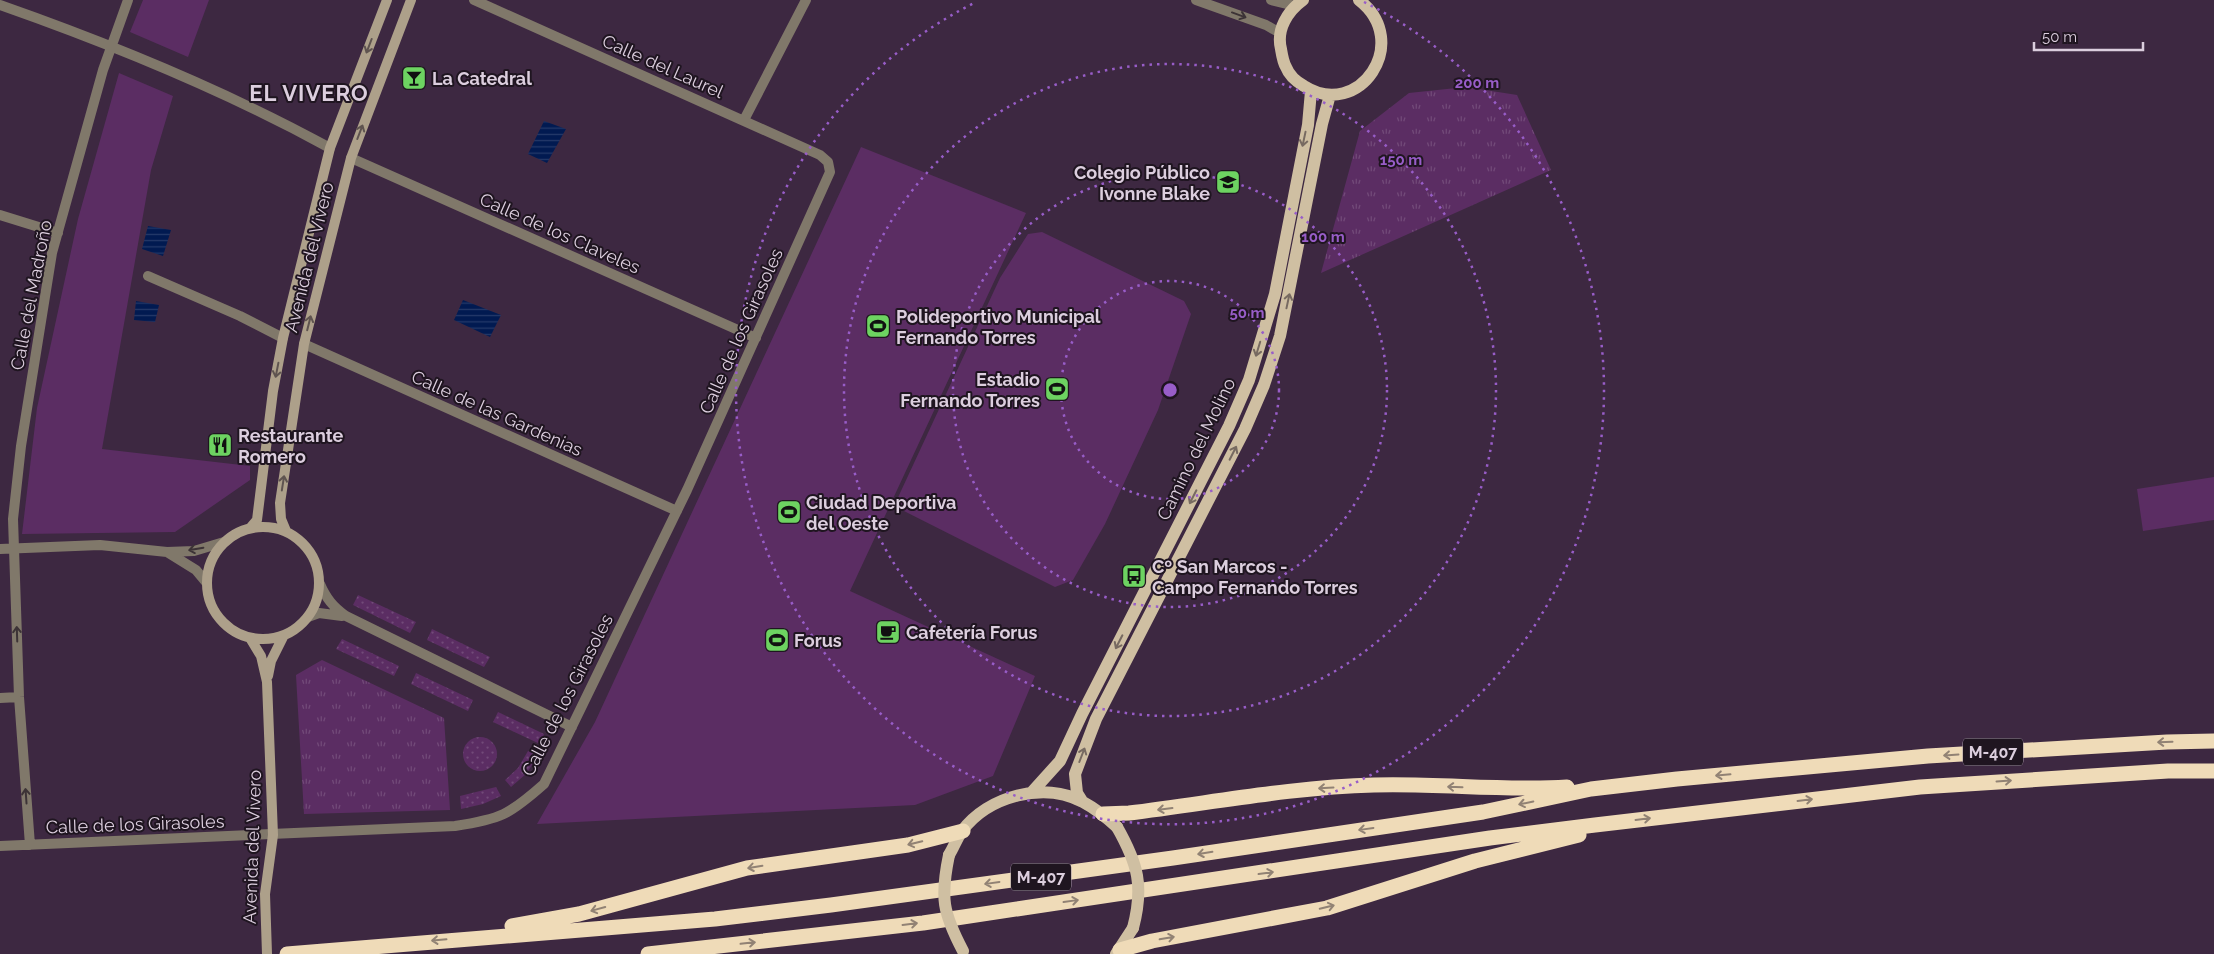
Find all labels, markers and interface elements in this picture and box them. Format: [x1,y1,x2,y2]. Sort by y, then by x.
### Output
one-way arrow [1231,11,1246,20]
scale bar [2034,20,2143,52]
text: 50 m [2042,28,2077,46]
street label: Calle del Laurel [599,30,727,102]
one-way arrow [364,37,373,53]
bar icon: La Catedral [401,65,427,91]
place label: La Catedral [432,68,532,89]
text: 200 m [1455,74,1499,92]
district label: EL VIVERO [249,80,369,106]
one-way arrow [356,125,365,140]
one-way arrow [1299,131,1309,147]
text: 150 m [1380,151,1422,169]
place label: Colegio Público Ivonne Blake [1074,162,1210,204]
school or university icon: Colegio Público Ivonne Blake [1215,169,1241,195]
street label: Avenida del Vivero [280,179,338,334]
street label: Calle de los Claveles [477,188,644,278]
street label: Calle del Madroño [6,218,56,372]
text: 100 m [1301,228,1345,246]
street label: Calle de los Girasoles [695,245,787,417]
one-way arrow [1284,293,1293,309]
text: 50 m [1229,304,1265,322]
place label: Polideportivo Municipal Fernando Torres [896,306,1101,348]
sports icon: Polideportivo Municipal Fernando Torres [865,313,891,339]
one-way arrow [305,315,314,331]
one-way arrow [1253,341,1263,357]
one-way arrow [272,361,282,377]
street label: Calle de las Gardenias [408,366,586,460]
place label: Estadio Fernando Torres [900,369,1040,411]
street label: Camino del Molino [1152,374,1240,523]
sports icon: Estadio Fernando Torres [1044,376,1070,402]
centre of rings [1161,381,1179,399]
place label: Restaurante Romero [238,425,344,467]
restaurant icon: Restaurante Romero [207,432,233,458]
one-way arrow [1229,446,1238,461]
one-way arrow [278,475,288,491]
one-way arrow [1188,489,1197,504]
place label: Ciudad Deportiva del Oeste [806,492,956,534]
sports icon: Ciudad Deportiva del Oeste [776,499,802,525]
one-way arrow [188,545,204,555]
place label: Cº San Marcos - Campo Fernando Torres [1152,556,1358,598]
bus stop icon: Cº San Marcos - Campo Fernando Torres [1121,563,1147,589]
street label: Calle de los Girasoles [517,610,617,779]
cafe icon: Cafetería Forus [875,619,901,645]
place label: Cafetería Forus [906,622,1037,643]
one-way arrow [12,626,21,642]
sports icon: Forus [764,627,790,653]
place label: Forus [794,630,842,651]
one-way arrow [1114,634,1123,649]
one-way arrow [2158,737,2174,747]
road number: M-407 [1963,739,2023,766]
one-way arrow [1078,747,1087,763]
one-way arrow [1943,750,1959,759]
street label: Avenida del Vivero [239,769,265,924]
one-way arrow [1716,770,1732,780]
one-way arrow [1995,776,2011,785]
one-way arrow [1447,782,1463,791]
one-way arrow [1318,783,1334,792]
one-way arrow [22,789,31,805]
one-way arrow [1796,795,1812,805]
one-way arrow [1519,799,1535,808]
one-way arrow [1157,804,1173,814]
street label: Calle de los Girasoles [45,810,225,838]
one-way arrow [1635,814,1651,824]
one-way arrow [1358,824,1374,834]
one-way arrow [908,839,924,848]
one-way arrow [1198,848,1214,858]
one-way arrow [747,862,763,872]
road number: M-407 [1011,864,1071,890]
one-way arrow [1258,868,1274,878]
one-way arrow [985,879,1001,889]
one-way arrow [1062,896,1078,906]
one-way arrow [1318,902,1334,911]
one-way arrow [590,904,606,914]
one-way arrow [901,919,917,929]
one-way arrow [1159,933,1175,943]
one-way arrow [431,935,447,945]
one-way arrow [740,938,756,948]

